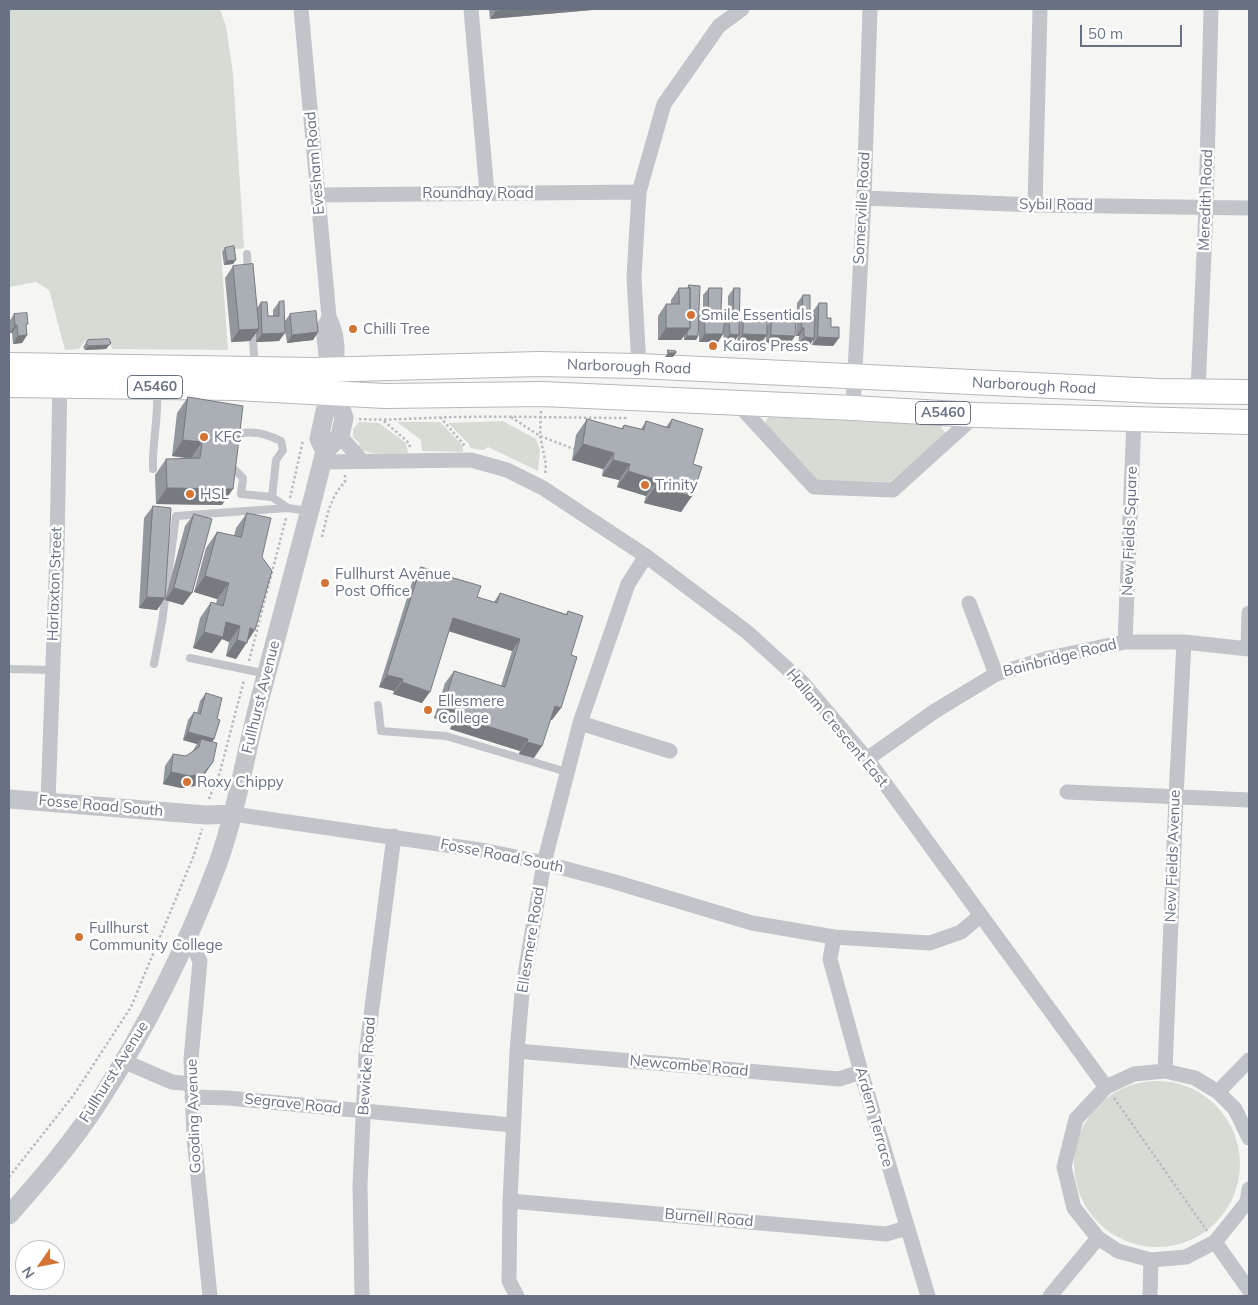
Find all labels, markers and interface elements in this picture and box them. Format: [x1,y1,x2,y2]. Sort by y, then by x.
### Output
scale bar [1083,15,1186,47]
text: 50 m [1088,24,1123,43]
street label: Evesham Road [302,111,328,215]
street label: Meredith Road [1195,149,1217,251]
street label: Somerville Road [850,151,874,265]
street label: Roundhay Road [422,184,534,202]
street label: Sybil Road [1019,195,1093,215]
place label: Smile Essentials [701,306,812,324]
marker: Smile Essentials [685,309,697,321]
place label: Chilli Tree [363,320,430,338]
marker: Chilli Tree [347,323,359,335]
place label: Kairos Press [723,337,808,355]
marker: Kairos Press [707,340,719,352]
street label: Narborough Road [567,356,691,378]
street label: Narborough Road [971,374,1097,398]
road number: A5460 [128,376,182,398]
road number: A5460 [916,402,970,424]
place label: KFC [214,428,242,446]
marker: KFC [198,431,210,443]
street label: New Fields Square [1119,466,1141,596]
place label: Trinity [655,476,698,494]
marker: Trinity [639,479,651,491]
place label: HSL [200,485,229,503]
marker: HSL [184,488,196,500]
street label: Harlaxton Street [44,526,66,642]
place label: Fullhurst Avenue Post Office [335,565,451,600]
marker: Fullhurst Avenue Post Office [319,577,331,589]
street label: Bainbridge Road [1001,635,1119,681]
street label: Fullhurst Avenue [238,639,284,755]
street label: Hallam Crescent East [782,665,892,791]
place label: Ellesmere College [438,692,504,727]
marker: Ellesmere College [422,704,434,716]
place label: Roxy Chippy [197,773,284,791]
marker: Roxy Chippy [181,776,193,788]
street label: New Fields Avenue [1162,789,1184,923]
street label: Fosse Road South [38,792,164,820]
street label: Fosse Road South [439,835,565,877]
street label: Ellesmere Road [514,886,548,994]
place label: Fullhurst Community College [89,919,223,954]
marker: Fullhurst Community College [73,931,85,943]
street label: Bewicke Road [355,1016,379,1116]
street label: Fullhurst Avenue [76,1018,152,1126]
street label: Newcombe Road [629,1052,749,1080]
street label: Gooding Avenue [183,1058,205,1174]
street label: Ardern Terrace [851,1065,897,1169]
street label: Segrave Road [244,1090,342,1118]
street label: Burnell Road [664,1205,754,1231]
north arrow [15,1240,65,1290]
text: N [18,1263,39,1282]

